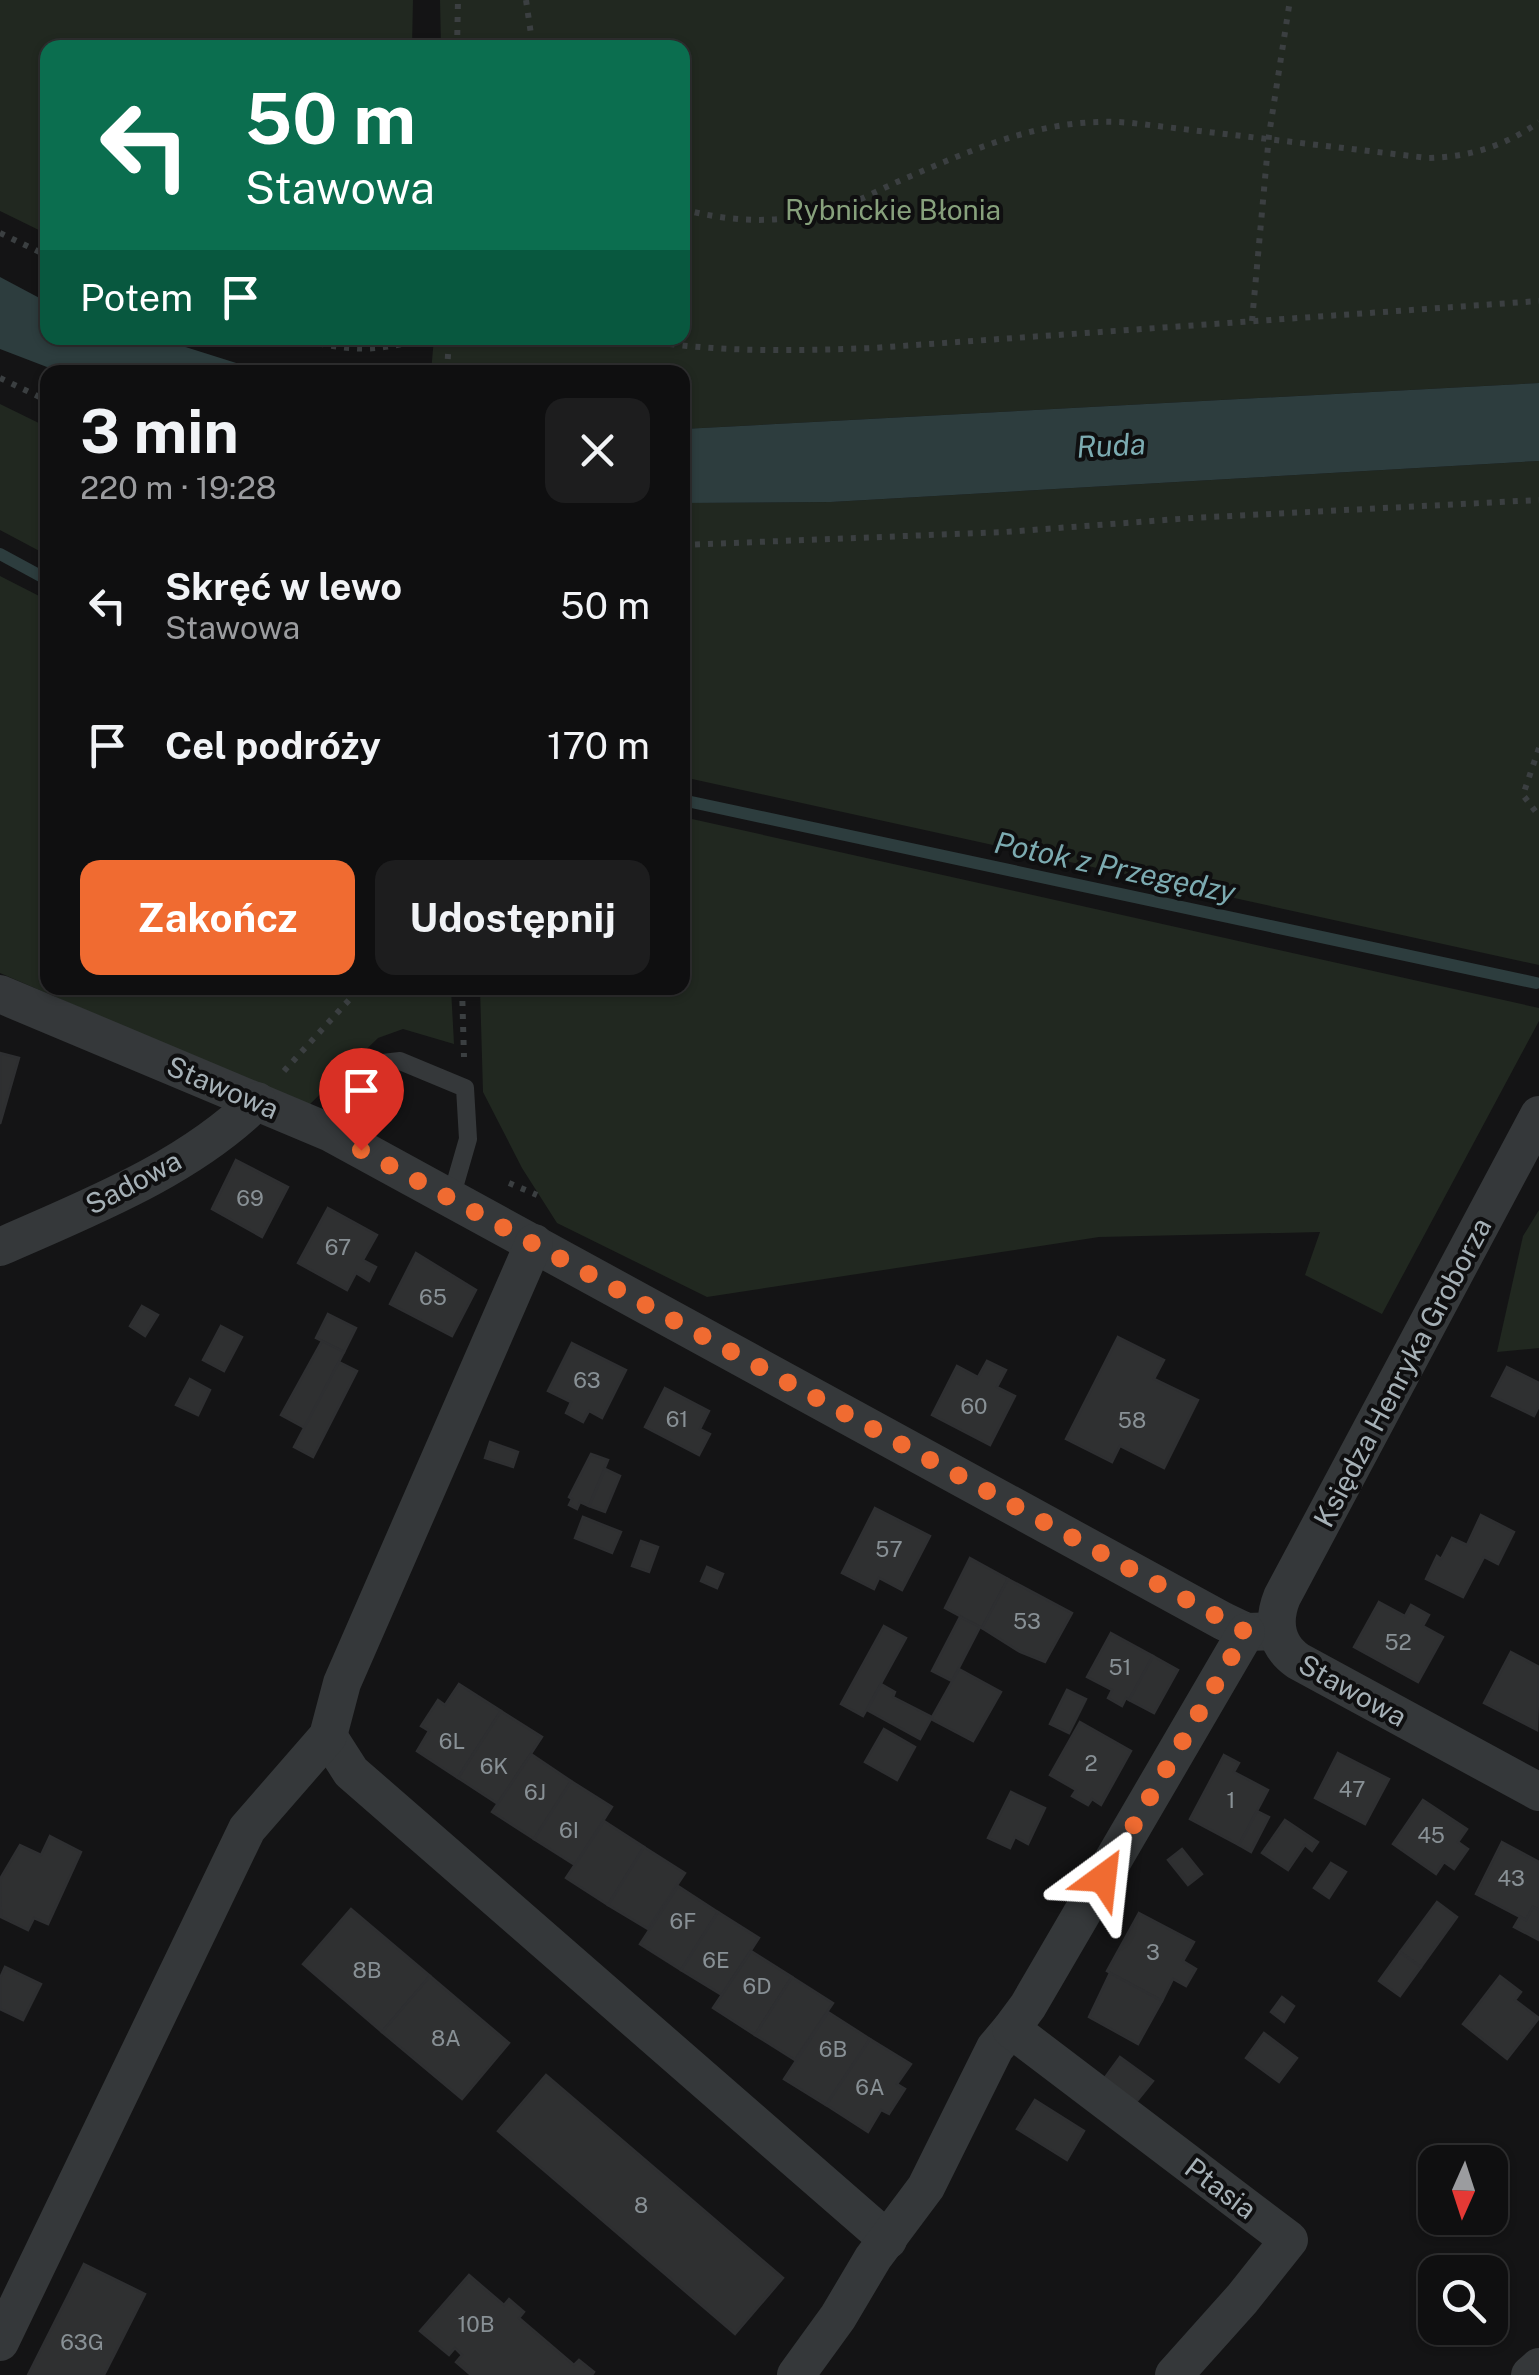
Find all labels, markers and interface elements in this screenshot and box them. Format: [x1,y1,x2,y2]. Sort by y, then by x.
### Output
text: 50 m [245,77,416,160]
icon: left [80,80,210,210]
text: Stawowa [245,161,435,214]
park label: Rybnickie Błonia [785,193,1001,226]
icon: arrive [213,270,268,325]
text: Potem [80,275,193,320]
text: 3 min [80,396,239,467]
button: close [545,398,650,503]
water label: Ruda [1075,425,1147,465]
text: 220 m · 19:28 [80,469,277,506]
text: Skręć w lewo [165,564,402,609]
icon: left [80,578,135,633]
text: 50 m [560,583,650,628]
text: Stawowa [165,609,300,646]
icon: arrive [80,718,135,773]
text: Cel podróży [165,723,381,768]
text: 170 m [547,723,650,768]
water label: Potok z Przegędzy [991,824,1239,910]
button: Zakończ [80,860,355,975]
button: Udostępnij [375,860,650,975]
pin [319,1048,404,1151]
street label: Stawowa [162,1049,284,1125]
icon: arrive [334,1063,389,1118]
street label: Sadowa [80,1143,186,1221]
house number: 69 [236,1185,264,1211]
street label: Księdza Henryka Groborza [1306,1212,1498,1532]
house number: 67 [325,1234,351,1260]
house number: 65 [419,1284,447,1310]
house number: 63 [573,1367,601,1393]
house number: 60 [960,1393,988,1419]
house number: 61 [666,1406,688,1432]
house number: 58 [1118,1407,1146,1433]
house number: 57 [875,1536,903,1562]
house number: 53 [1013,1608,1041,1634]
house number: 52 [1384,1629,1412,1655]
street label: Stawowa [1293,1647,1413,1733]
house number: 51 [1108,1654,1132,1680]
house number: 6L [439,1728,465,1754]
house number: 2 [1084,1750,1098,1776]
house number: 6K [480,1753,508,1779]
house number: 47 [1338,1776,1366,1802]
house number: 6J [524,1779,546,1805]
house number: 1 [1227,1787,1235,1813]
house number: 6I [559,1817,579,1843]
house number: 45 [1417,1822,1445,1848]
position arrow [1051,1826,1155,1930]
house number: 43 [1497,1865,1525,1891]
house number: 6F [670,1908,696,1934]
house number: 3 [1146,1939,1160,1965]
house number: 6E [702,1947,730,1973]
house number: 8B [353,1957,382,1983]
house number: 6D [743,1973,771,1999]
house number: 8A [431,2025,461,2051]
house number: 6B [819,2036,847,2062]
house number: 6A [855,2074,885,2100]
north arrow [1418,2145,1508,2235]
map controls [1418,2145,1508,2345]
street label: Ptasia [1179,2151,1263,2225]
house number: 8 [634,2192,648,2218]
button: search [1418,2255,1508,2345]
house number: 10B [457,2311,495,2337]
house number: 63G [60,2329,104,2355]

